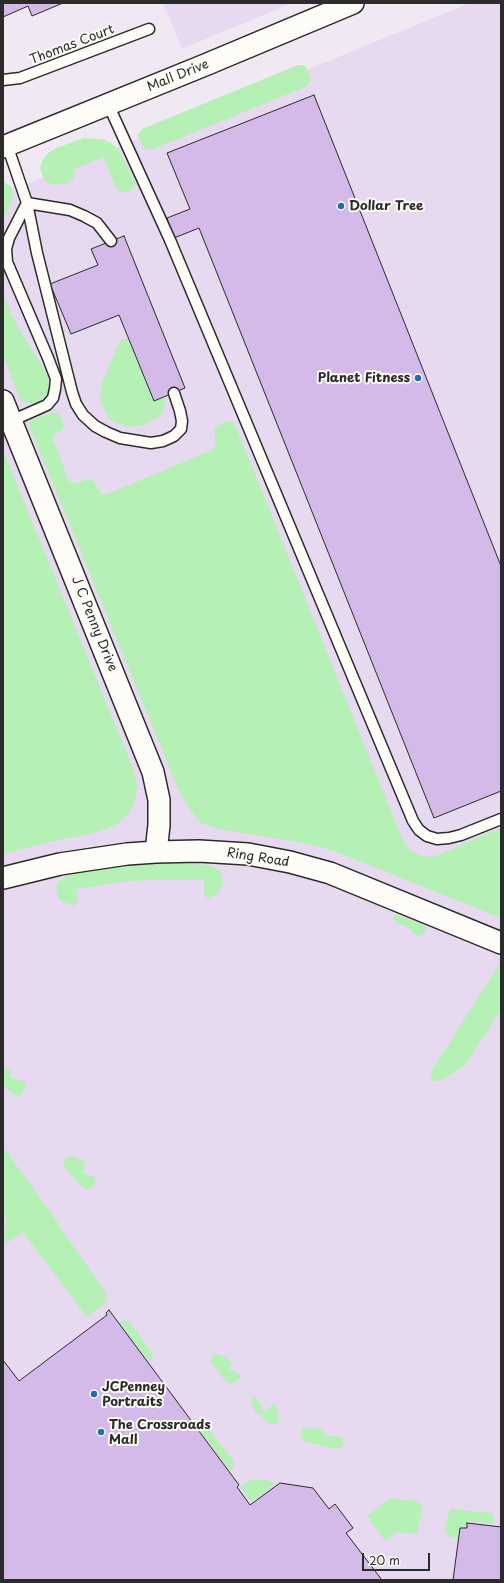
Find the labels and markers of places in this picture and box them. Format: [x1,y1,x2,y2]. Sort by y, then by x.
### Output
place label: Dollar Tree [349,198,423,214]
marker: Dollar Tree [336,201,346,211]
place label: Planet Fitness [318,370,410,386]
marker: Planet Fitness [413,373,423,383]
place label: JCPenney Portraits [102,1379,165,1410]
marker: JCPenney Portraits [89,1389,99,1399]
place label: The Crossroads Mall [109,1417,211,1448]
marker: The Crossroads Mall [96,1427,106,1437]

